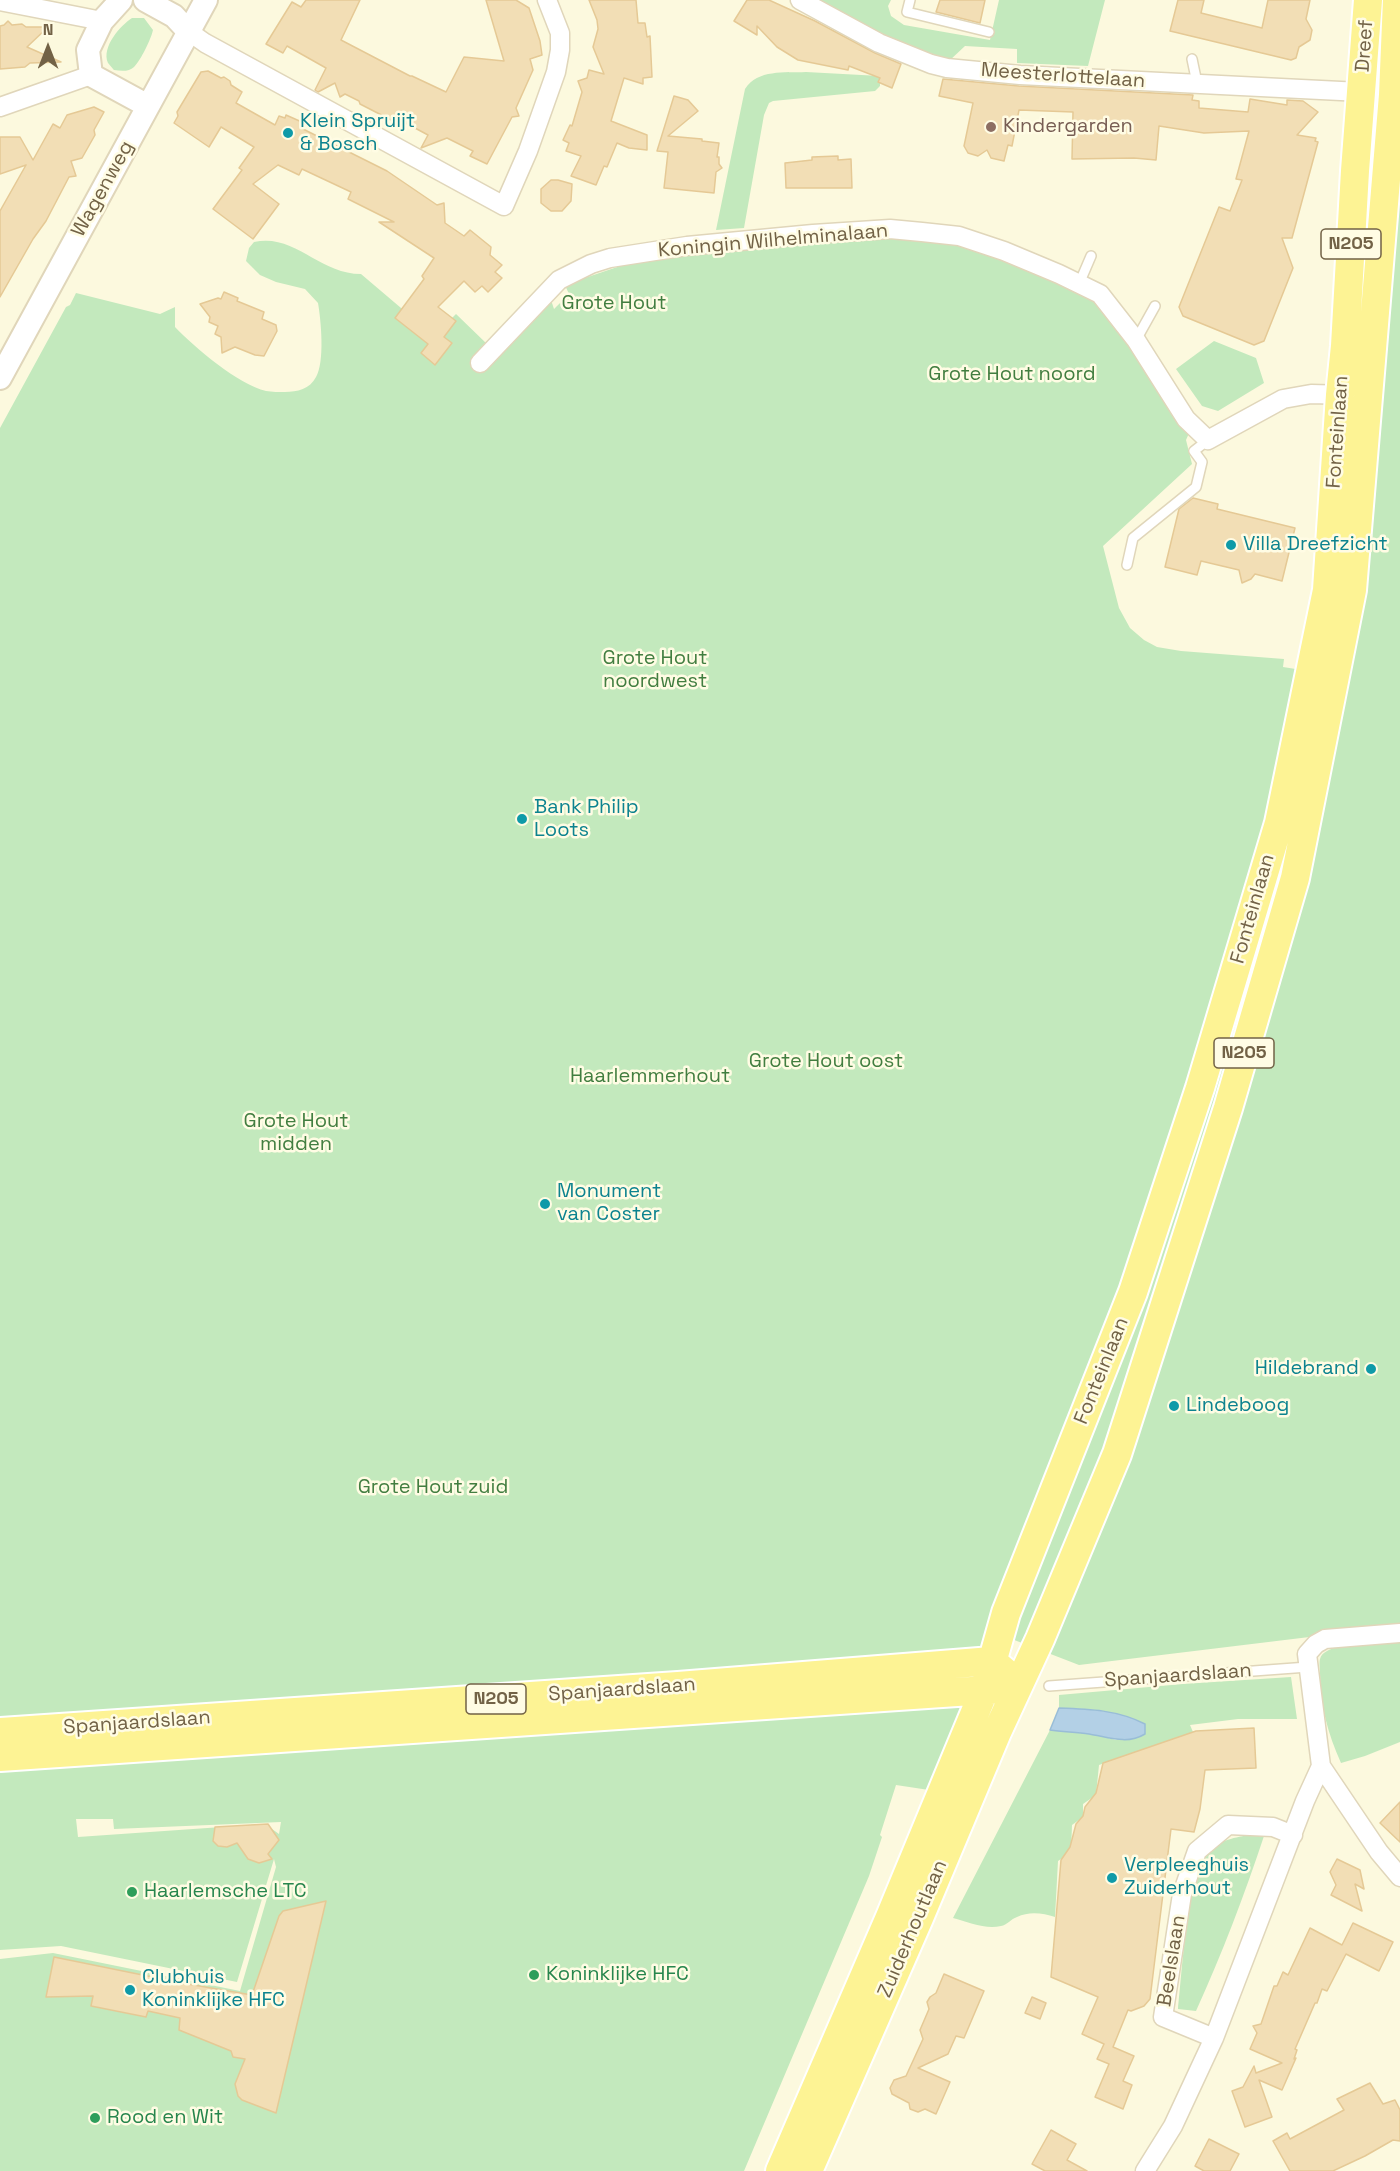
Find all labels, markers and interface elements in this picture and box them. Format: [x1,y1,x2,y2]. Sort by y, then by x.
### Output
north arrow [18,18,78,78]
text: N [43,19,53,40]
street label: Dreef [1351,19,1379,73]
street label: Meesterlottelaan [980,58,1146,94]
place label: Klein Spruijt & Bosch [300,110,415,157]
place label: Kindergarden [1003,115,1133,139]
marker: Kindergarden [984,120,998,134]
marker: Klein Spruijt & Bosch [281,126,295,140]
street label: Wagenweg [67,137,139,241]
street label: Koningin Wilhelminalaan [657,219,889,263]
road number: N205 [1321,229,1381,259]
park label: Grote Hout [561,292,667,316]
park label: Grote Hout noord [928,363,1096,387]
street label: Fonteinlaan [1322,375,1354,489]
place label: Villa Dreefzicht [1243,533,1388,557]
marker: Villa Dreefzicht [1224,538,1238,552]
park label: Grote Hout noordwest [602,647,708,694]
place label: Bank Philip Loots [534,796,639,843]
marker: Bank Philip Loots [515,812,529,826]
street label: Fonteinlaan [1226,851,1280,967]
road number: N205 [1214,1038,1274,1068]
park label: Grote Hout oost [749,1050,903,1074]
park label: Haarlemmerhout [570,1065,730,1089]
park label: Grote Hout midden [243,1110,349,1157]
place label: Monument van Coster [557,1180,661,1227]
marker: Monument van Coster [538,1197,552,1211]
street label: Fonteinlaan [1070,1314,1134,1428]
place label: Hildebrand [1255,1357,1359,1381]
marker: Hildebrand [1364,1362,1378,1376]
place label: Lindeboog [1186,1394,1289,1418]
marker: Lindeboog [1167,1399,1181,1413]
park label: Grote Hout zuid [358,1476,508,1500]
street label: Spanjaardslaan [1104,1659,1252,1693]
street label: Spanjaardslaan [548,1673,696,1707]
road number: N205 [466,1684,526,1714]
street label: Spanjaardslaan [63,1706,211,1740]
place label: Verpleeghuis Zuiderhout [1124,1854,1249,1901]
street label: Zuiderhoutlaan [873,1857,953,2001]
marker: Verpleeghuis Zuiderhout [1105,1871,1119,1885]
place label: Haarlemsche LTC [144,1880,306,1904]
marker: Haarlemsche LTC [125,1885,139,1899]
street label: Beelslaan [1153,1913,1191,2009]
place label: Koninklijke HFC [546,1963,689,1987]
place label: Clubhuis Koninklijke HFC [142,1966,285,2013]
marker: Koninklijke HFC [527,1968,541,1982]
marker: Clubhuis Koninklijke HFC [123,1983,137,1997]
place label: Rood en Wit [107,2106,223,2130]
marker: Rood en Wit [88,2111,102,2125]

